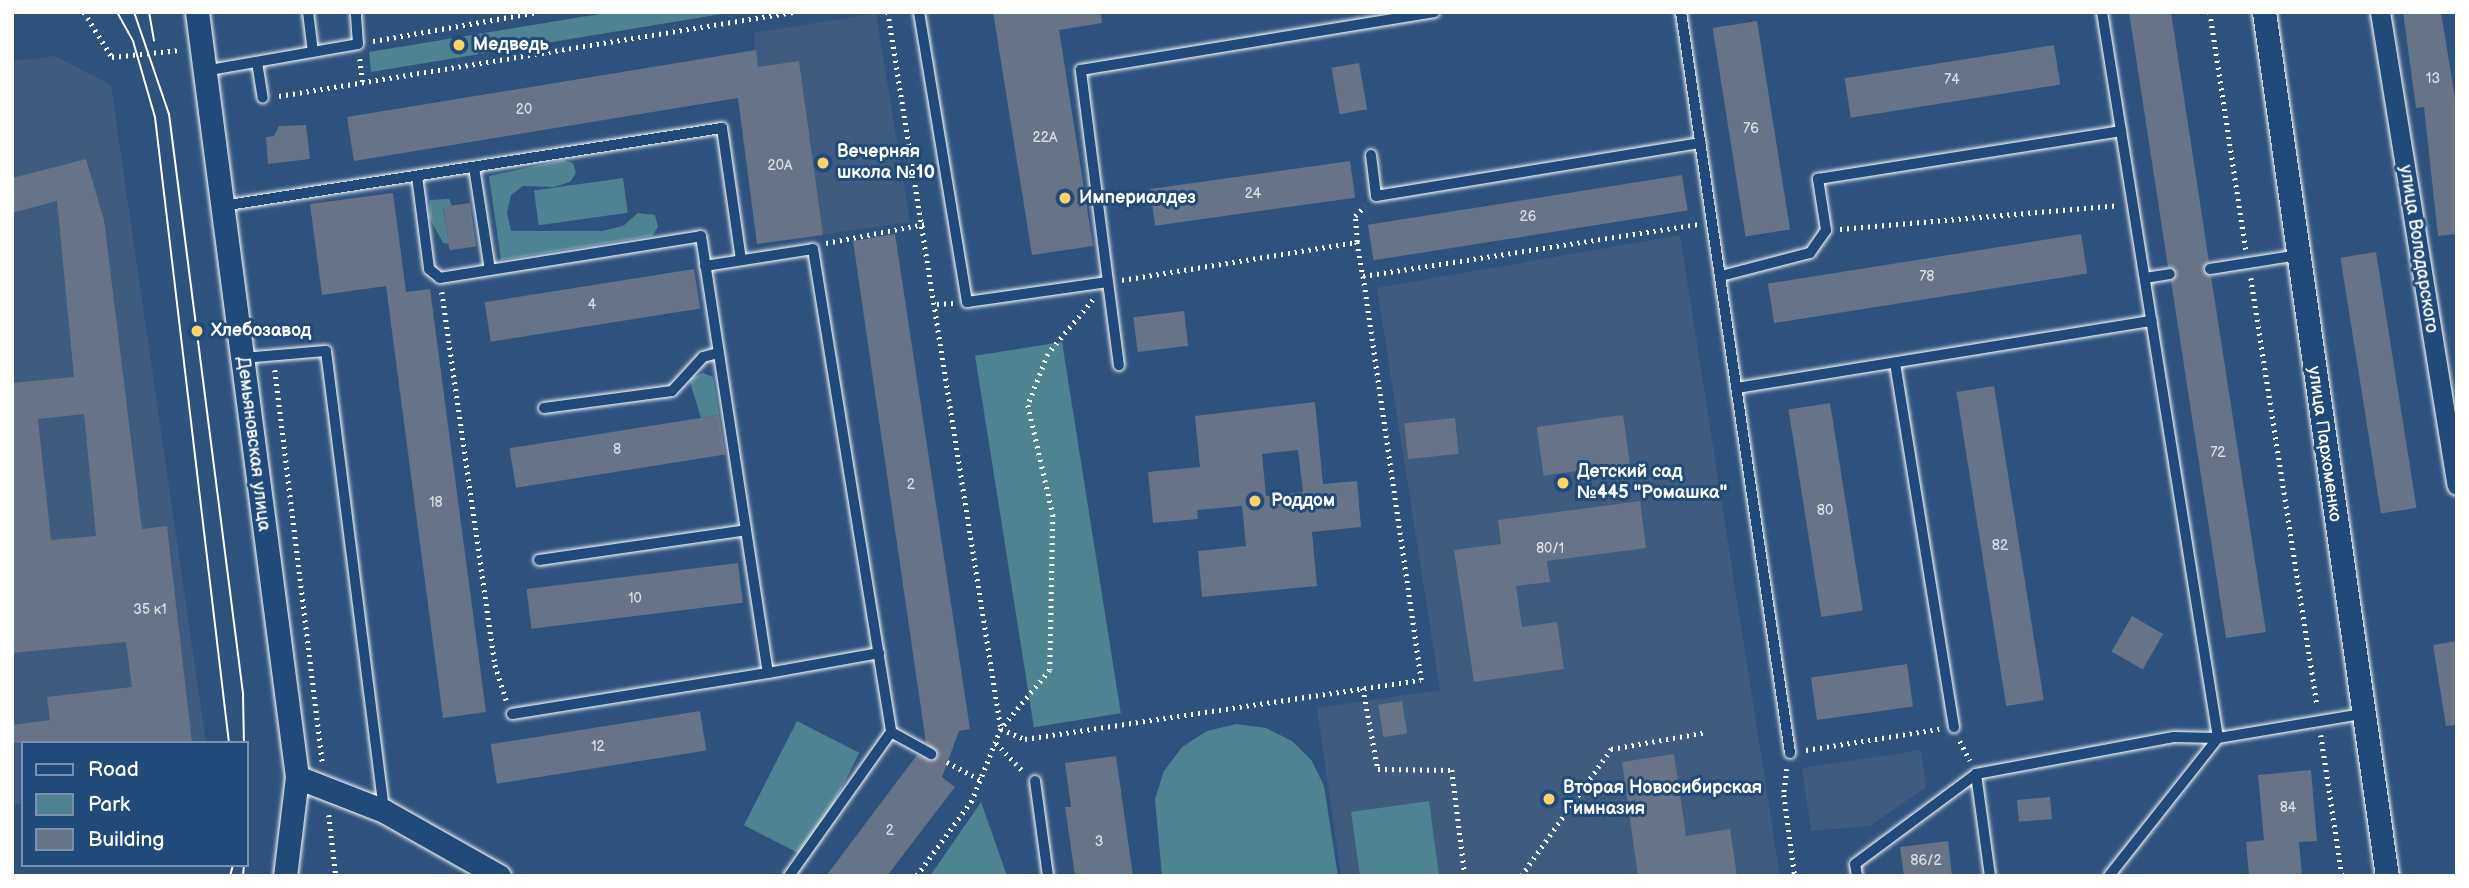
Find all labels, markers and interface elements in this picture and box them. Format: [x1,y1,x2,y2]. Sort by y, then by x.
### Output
place label: Медведь [473,34,549,56]
marker: Медведь [451,37,467,53]
house number: 13 [2426,71,2440,87]
house number: 74 [1944,72,1960,88]
house number: 20 [516,102,532,118]
house number: 76 [1743,121,1759,137]
house number: 22А [1032,130,1058,146]
place label: Вечерняя школа №10 [837,142,935,184]
marker: Вечерняя школа №10 [815,155,831,171]
house number: 20А [768,158,792,174]
street label: улица Володарского [2394,164,2442,334]
house number: 24 [1245,186,1261,202]
place label: Империалдез [1079,187,1196,209]
marker: Империалдез [1057,190,1073,206]
house number: 26 [1520,209,1536,225]
house number: 78 [1919,269,1935,285]
house number: 4 [588,297,596,313]
place label: Хлебозавод [211,320,311,342]
marker: Хлебозавод [189,323,205,339]
street label: Демьяновская улица [232,355,274,533]
street label: улица Пархоменко [2302,365,2346,523]
house number: 8 [613,442,621,458]
house number: 72 [2210,445,2226,461]
place label: Детский сад №445 "Ромашка" [1577,462,1727,504]
marker: Детский сад №445 "Ромашка" [1555,475,1571,491]
house number: 2 [907,477,915,493]
place label: Роддом [1271,490,1335,512]
marker: Роддом [1245,491,1265,511]
house number: 18 [429,495,443,511]
house number: 80 [1817,503,1833,519]
house number: 82 [1992,538,2008,554]
house number: 80/1 [1536,541,1564,557]
house number: 10 [628,591,642,607]
house number: 35 к1 [133,602,167,618]
house number: 12 [591,739,605,755]
legend [21,741,248,867]
text: Road [88,757,139,782]
place label: Вторая Новосибирская Гимназия [1563,778,1762,820]
marker: Вторая Новосибирская Гимназия [1541,791,1557,807]
text: Park [88,792,130,817]
house number: 84 [2280,800,2296,816]
house number: 2 [886,823,894,839]
text: Building [88,827,164,852]
house number: 3 [1095,834,1103,850]
house number: 86/2 [1910,853,1942,869]

